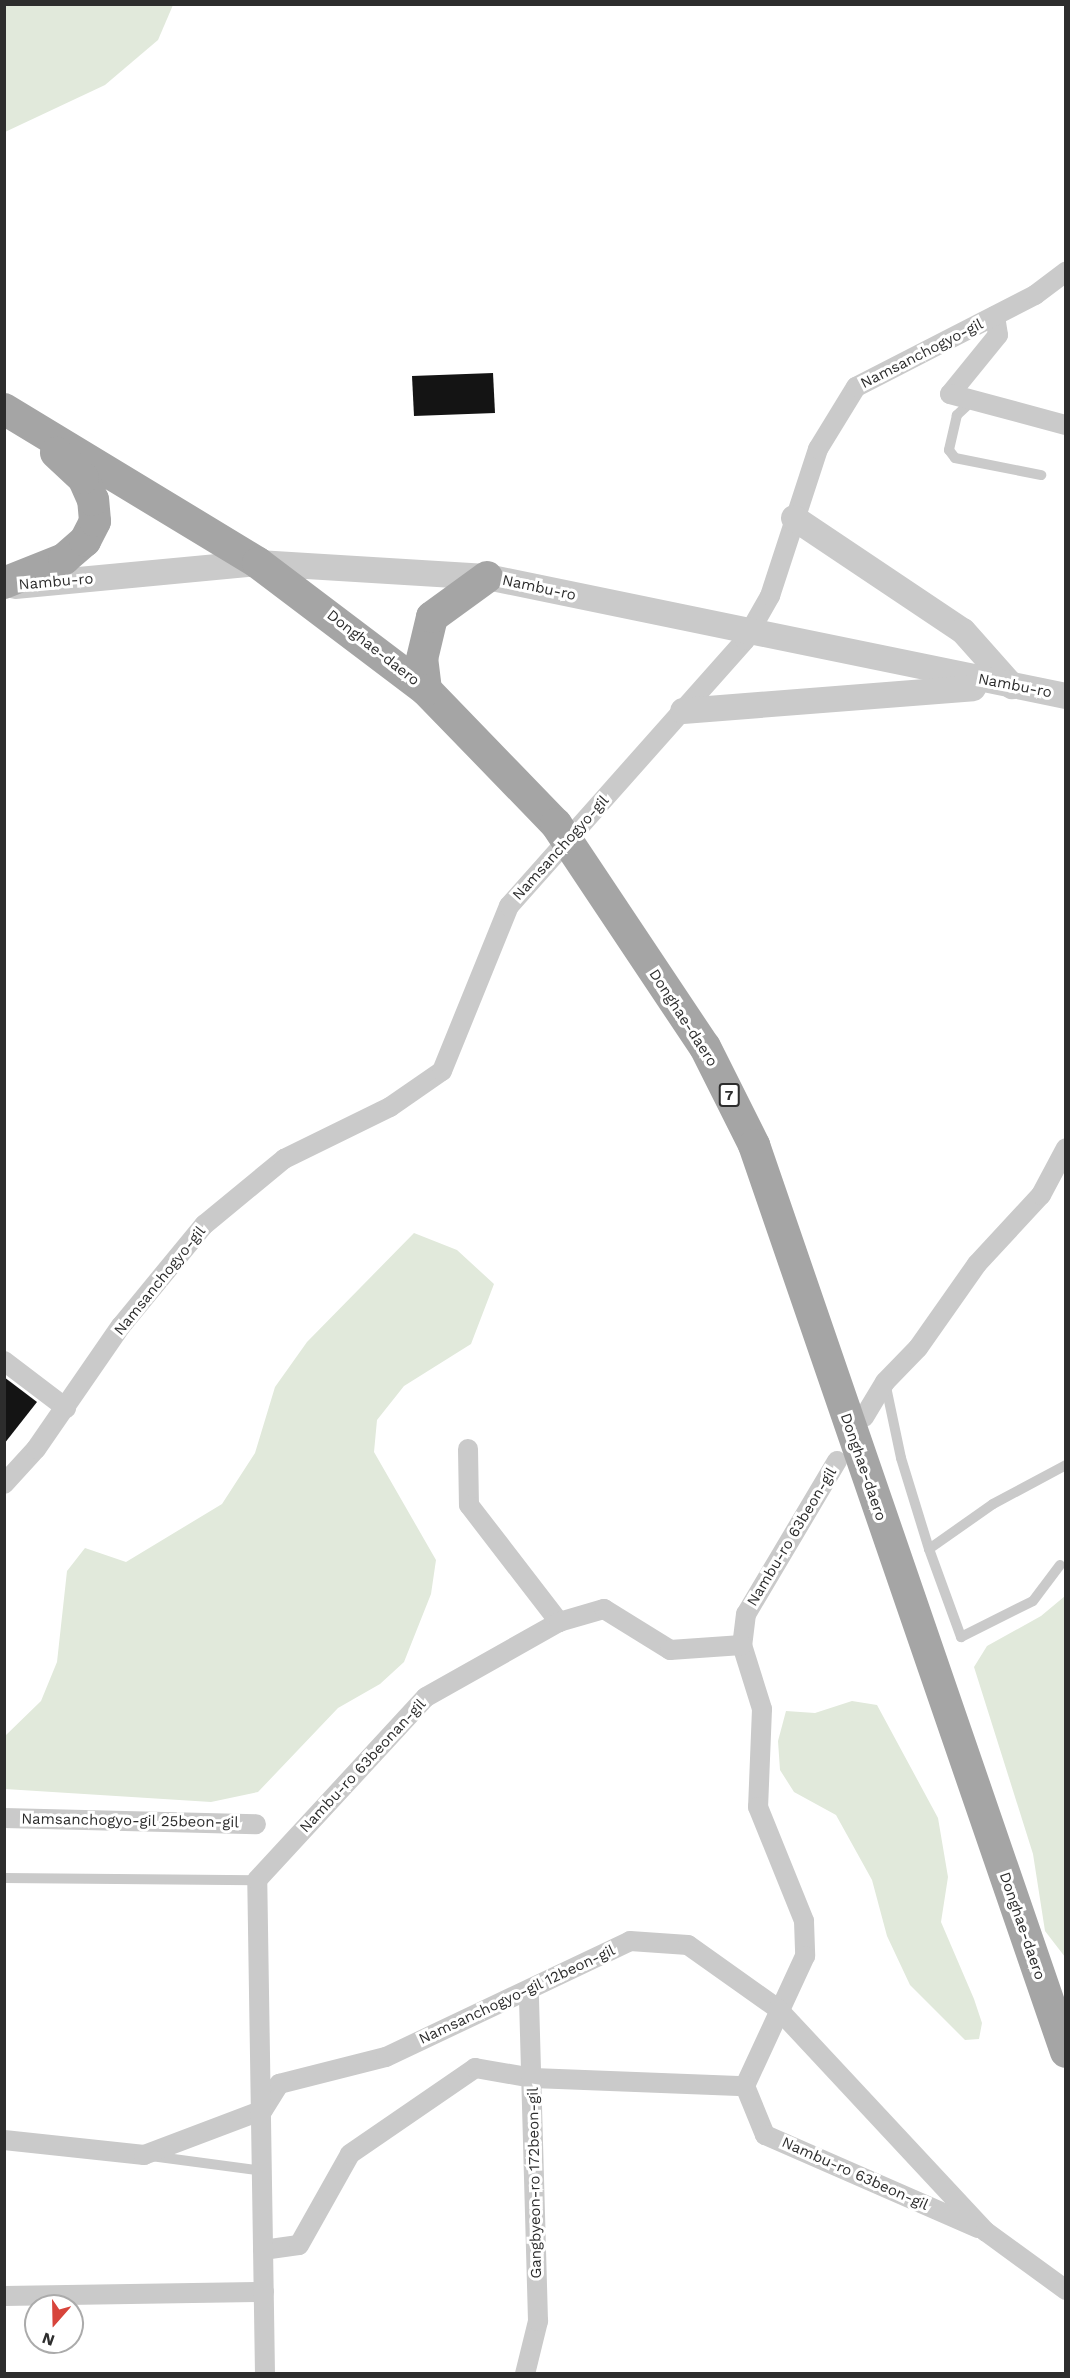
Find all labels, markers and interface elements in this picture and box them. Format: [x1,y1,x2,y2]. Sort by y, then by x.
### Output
street label: Namsanchogyo-gil [858,315,986,393]
street label: Nambu-ro [18,570,94,594]
street label: Nambu-ro [500,571,578,605]
street label: Donghae-daero [323,606,423,690]
street label: Nambu-ro [977,670,1053,702]
street label: Namsanchogyo-gil [509,792,613,904]
street label: Donghae-daero [645,966,721,1070]
road number: 7 [718,1084,740,1106]
street label: Namsanchogyo-gil [111,1223,209,1339]
street label: Donghae-daero [836,1411,890,1523]
street label: Nambu-ro 63beon-gil [743,1464,841,1610]
street label: Nambu-ro 63beonan-gil [296,1695,430,1837]
street label: Namsanchogyo-gil 25beon-gil [21,1810,239,1832]
street label: Donghae-daero [995,1870,1049,1982]
street label: Namsanchogyo-gil 12beon-gil [416,1941,618,2049]
street label: Gangbyeon-ro 172beon-gil [524,2087,546,2279]
street label: Nambu-ro 63beon-gil [779,2134,931,2214]
north arrow [24,2294,84,2354]
text: N [40,2329,57,2350]

